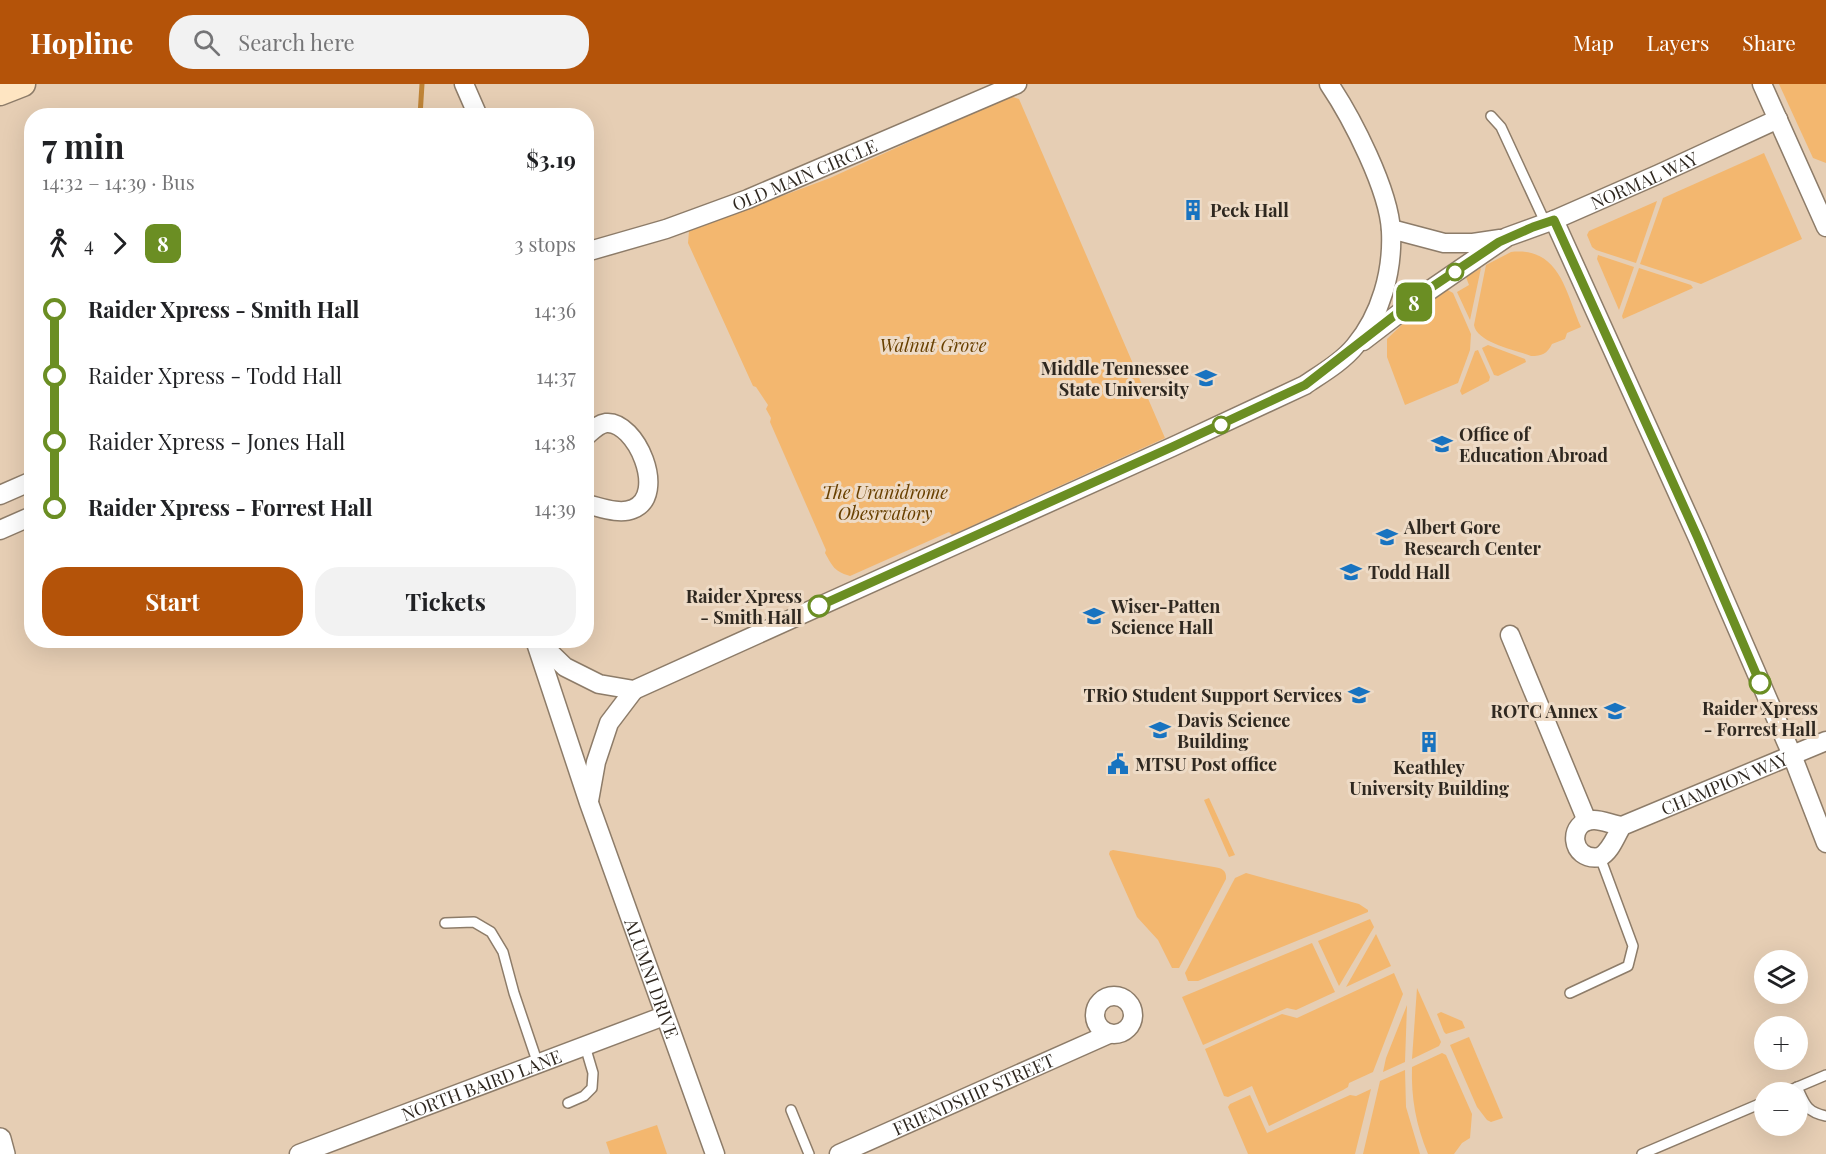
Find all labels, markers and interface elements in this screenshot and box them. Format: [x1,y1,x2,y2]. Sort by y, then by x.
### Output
search box [169,15,589,69]
text: Hopline [30,24,133,61]
icon: search [190,26,223,59]
text: Search here [238,27,355,57]
text: Map [1573,28,1614,56]
text: Layers [1647,28,1709,56]
text: Share [1742,28,1796,56]
text: 7 min [42,123,125,167]
street label: OLD MAIN CIRCLE [729,133,881,216]
text: $3.19 [526,144,576,174]
street label: NORMAL WAY [1587,146,1702,215]
text: 14:32 – 14:39 · Bus [42,168,195,195]
building icon: Peck Hall [1181,198,1205,222]
place label: Peck Hall [1210,198,1289,222]
icon: walk [42,227,75,260]
icon: forward [103,227,136,260]
text: 8 [157,229,169,257]
text: 4 [84,230,94,257]
text: 3 stops [514,230,576,257]
unlabelled marker [1446,263,1464,281]
line badge: 8 [1394,282,1434,322]
text: 8 [1408,288,1420,316]
text: Raider Xpress - Smith Hall [88,294,359,324]
text: 14:36 [534,296,576,323]
park label: Walnut Grove [879,333,987,357]
place label: Middle Tennessee State University [1041,356,1190,401]
text: Raider Xpress - Todd Hall [88,360,342,390]
text: 14:37 [536,362,576,389]
school or university icon: Middle Tennessee State University [1194,366,1218,390]
unlabelled marker [1212,416,1230,434]
place label: Office of Education Abroad [1459,422,1608,467]
text: Raider Xpress - Jones Hall [88,426,345,456]
text: 14:38 [534,428,576,455]
school or university icon: Office of Education Abroad [1430,432,1454,456]
park label: The Uranidrome Obesrvatory [822,480,948,525]
text: Raider Xpress - Forrest Hall [88,492,373,522]
text: 14:39 [534,494,576,521]
place label: Albert Gore Research Center [1403,515,1541,560]
school or university icon: Albert Gore Research Center [1375,525,1399,549]
school or university icon: Todd Hall [1339,560,1363,584]
place label: Todd Hall [1368,560,1450,584]
button: Start [42,567,303,636]
button: Tickets [315,567,576,636]
place label: Raider Xpress - Smith Hall [686,584,802,629]
place label: Wiser-Patten Science Hall [1110,594,1220,639]
marker: Raider Xpress - Smith Hall [808,595,830,617]
school or university icon: Wiser-Patten Science Hall [1082,604,1106,628]
marker: Raider Xpress - Forrest Hall [1749,672,1771,694]
place label: TRiO Student Support Services [1084,683,1342,707]
school or university icon: TRiO Student Support Services [1347,683,1371,707]
place label: Raider Xpress - Forrest Hall [1702,696,1818,741]
place label: ROTC Annex [1491,699,1598,723]
school or university icon: ROTC Annex [1603,699,1627,723]
place label: Davis Science Building [1177,708,1290,753]
school or university icon: Davis Science Building [1148,718,1172,742]
building icon: Keathley University Building [1417,730,1441,754]
street label: CHAMPION WAY [1657,746,1792,821]
public building icon: MTSU Post office [1106,752,1130,776]
place label: MTSU Post office [1135,752,1277,776]
place label: Keathley University Building [1349,755,1509,800]
street label: ALUMNI DRIVE [619,914,684,1042]
map controls [1754,950,1808,1136]
button: layers [1754,950,1808,1004]
button: + [1754,1016,1808,1070]
street label: NORTH BAIRD LANE [398,1044,565,1126]
street label: FRIENDSHIP STREET [889,1048,1058,1141]
button: − [1754,1082,1808,1136]

